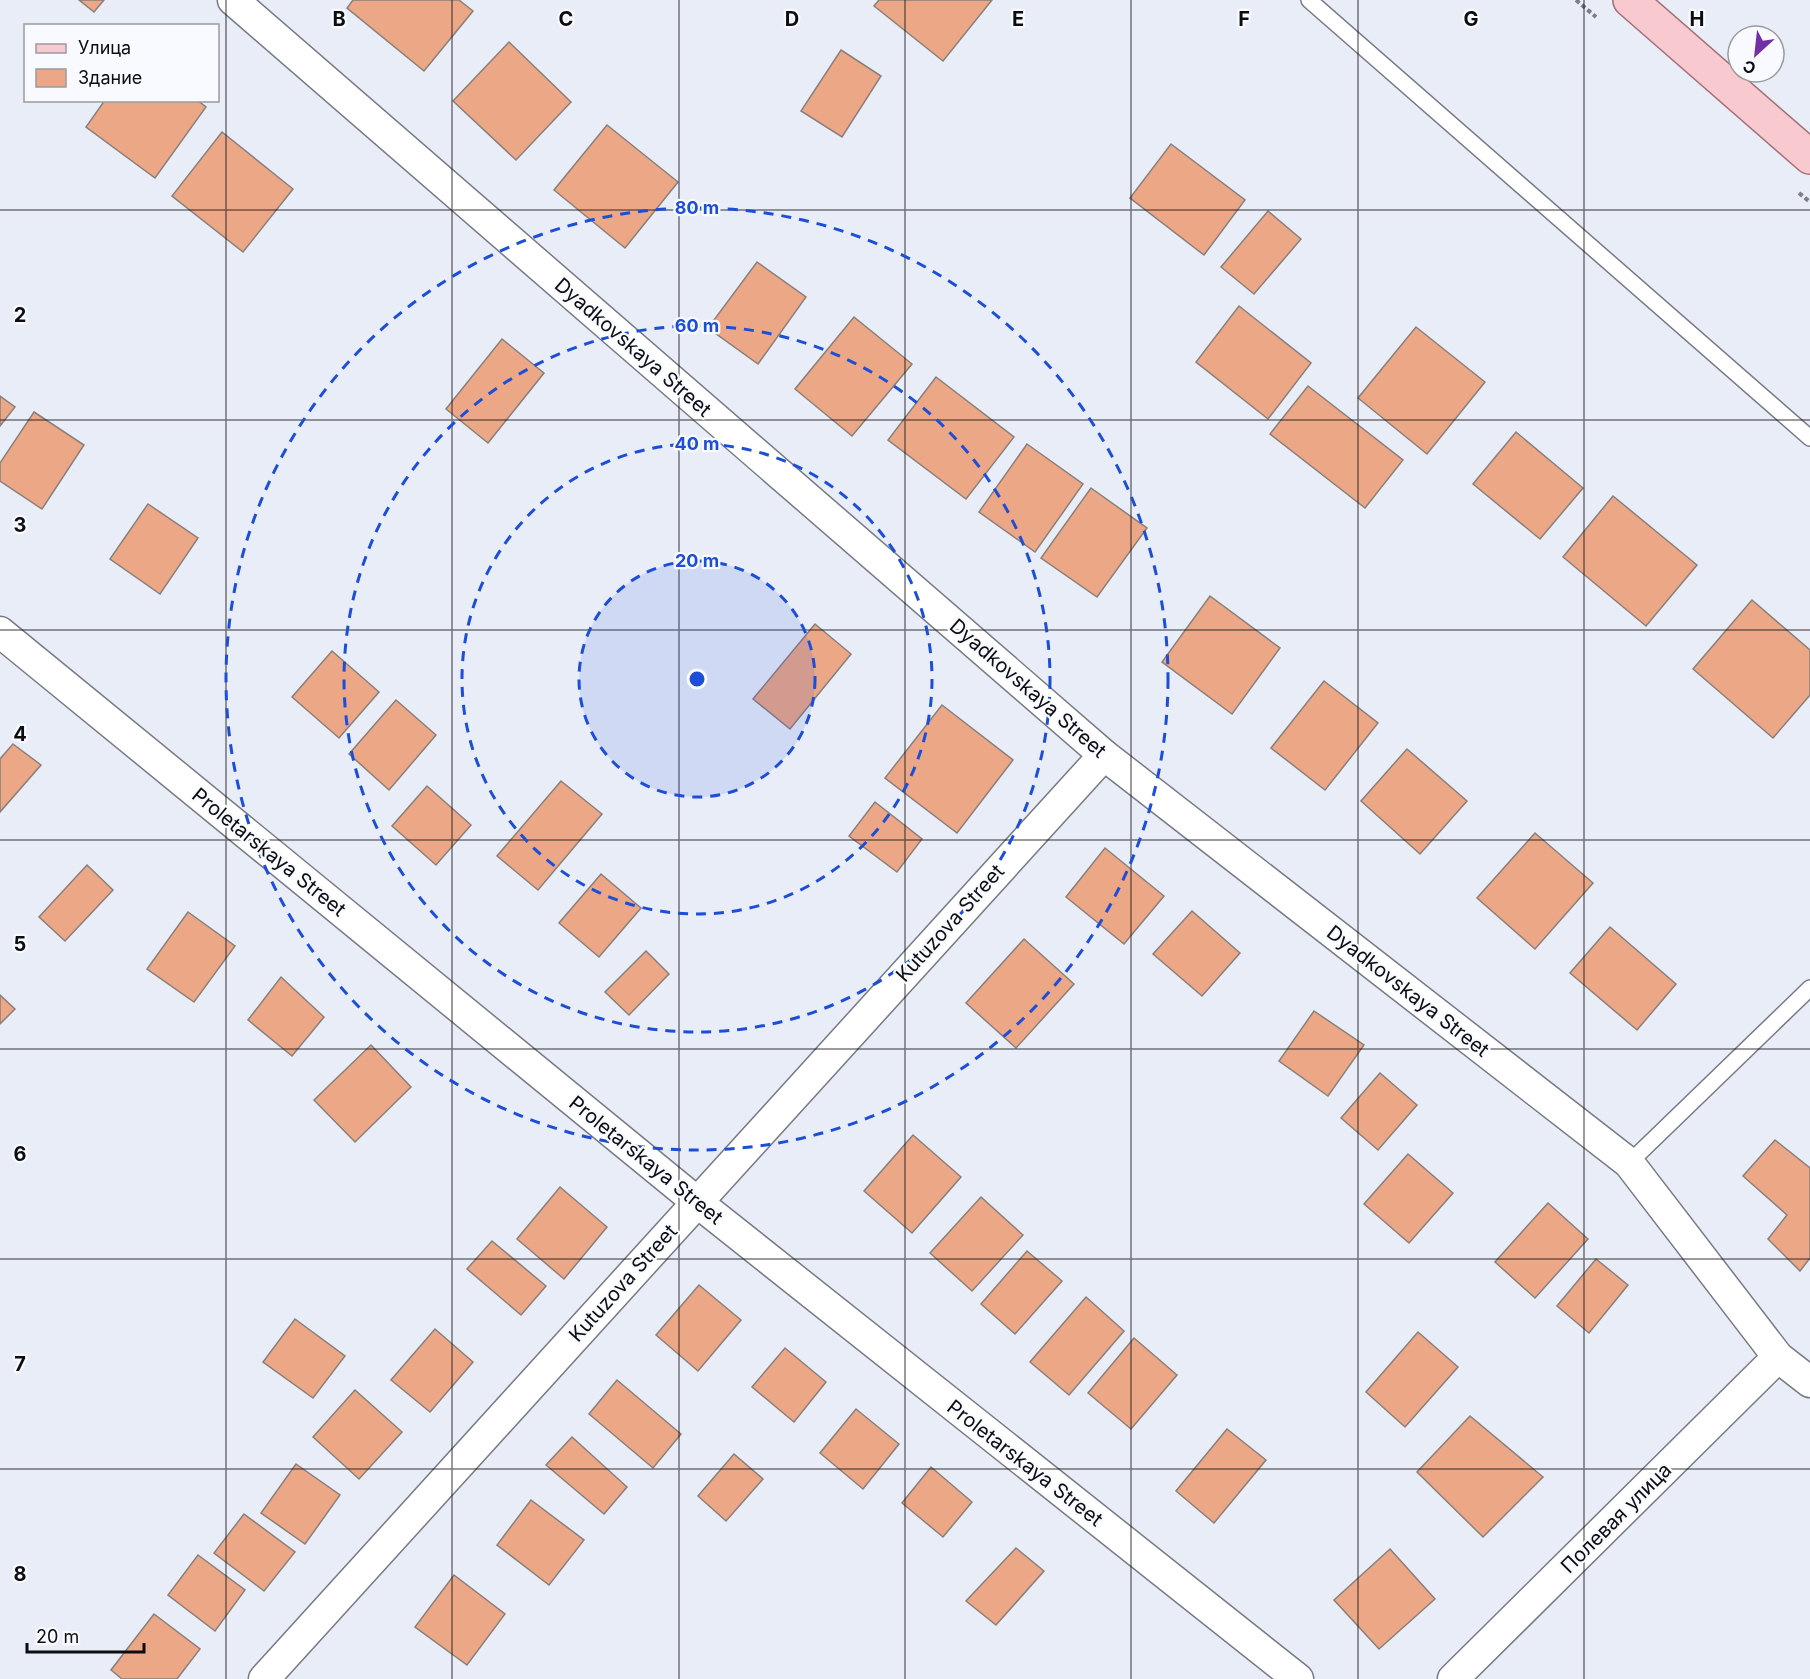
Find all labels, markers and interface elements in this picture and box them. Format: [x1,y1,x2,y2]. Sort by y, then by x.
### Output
text: B [332,7,346,31]
text: C [559,7,573,31]
text: D [785,7,799,31]
text: E [1012,7,1024,31]
text: F [1238,7,1250,31]
text: G [1463,7,1479,31]
text: H [1690,7,1704,31]
legend [24,24,219,102]
north arrow [1726,24,1786,84]
text: Улица [78,37,131,58]
text: С [1739,56,1759,79]
text: Здание [78,67,142,88]
text: 80 m [675,197,719,218]
street label: Dyadkovskaya Street [550,273,716,422]
text: 2 [14,303,26,327]
text: 60 m [675,315,719,336]
text: 40 m [675,433,720,454]
text: 3 [14,513,26,537]
text: 20 m [675,550,719,571]
street label: Dyadkovskaya Street [945,614,1111,763]
centre of rings [687,669,707,689]
text: 4 [13,722,27,746]
street label: Proletarskaya Street [187,783,351,922]
street label: Kutuzova Street [891,859,1009,987]
street label: Dyadkovskaya Street [1322,920,1494,1062]
text: 5 [14,932,26,956]
street label: Proletarskaya Street [564,1091,728,1230]
text: 6 [14,1142,27,1166]
street label: Kutuzova Street [564,1219,682,1347]
text: 7 [14,1352,26,1376]
street label: Proletarskaya Street [942,1395,1108,1531]
street label: Полевая улица [1556,1458,1676,1578]
text: 8 [13,1562,27,1586]
scale bar [27,1616,144,1654]
text: 20 m [36,1626,79,1647]

